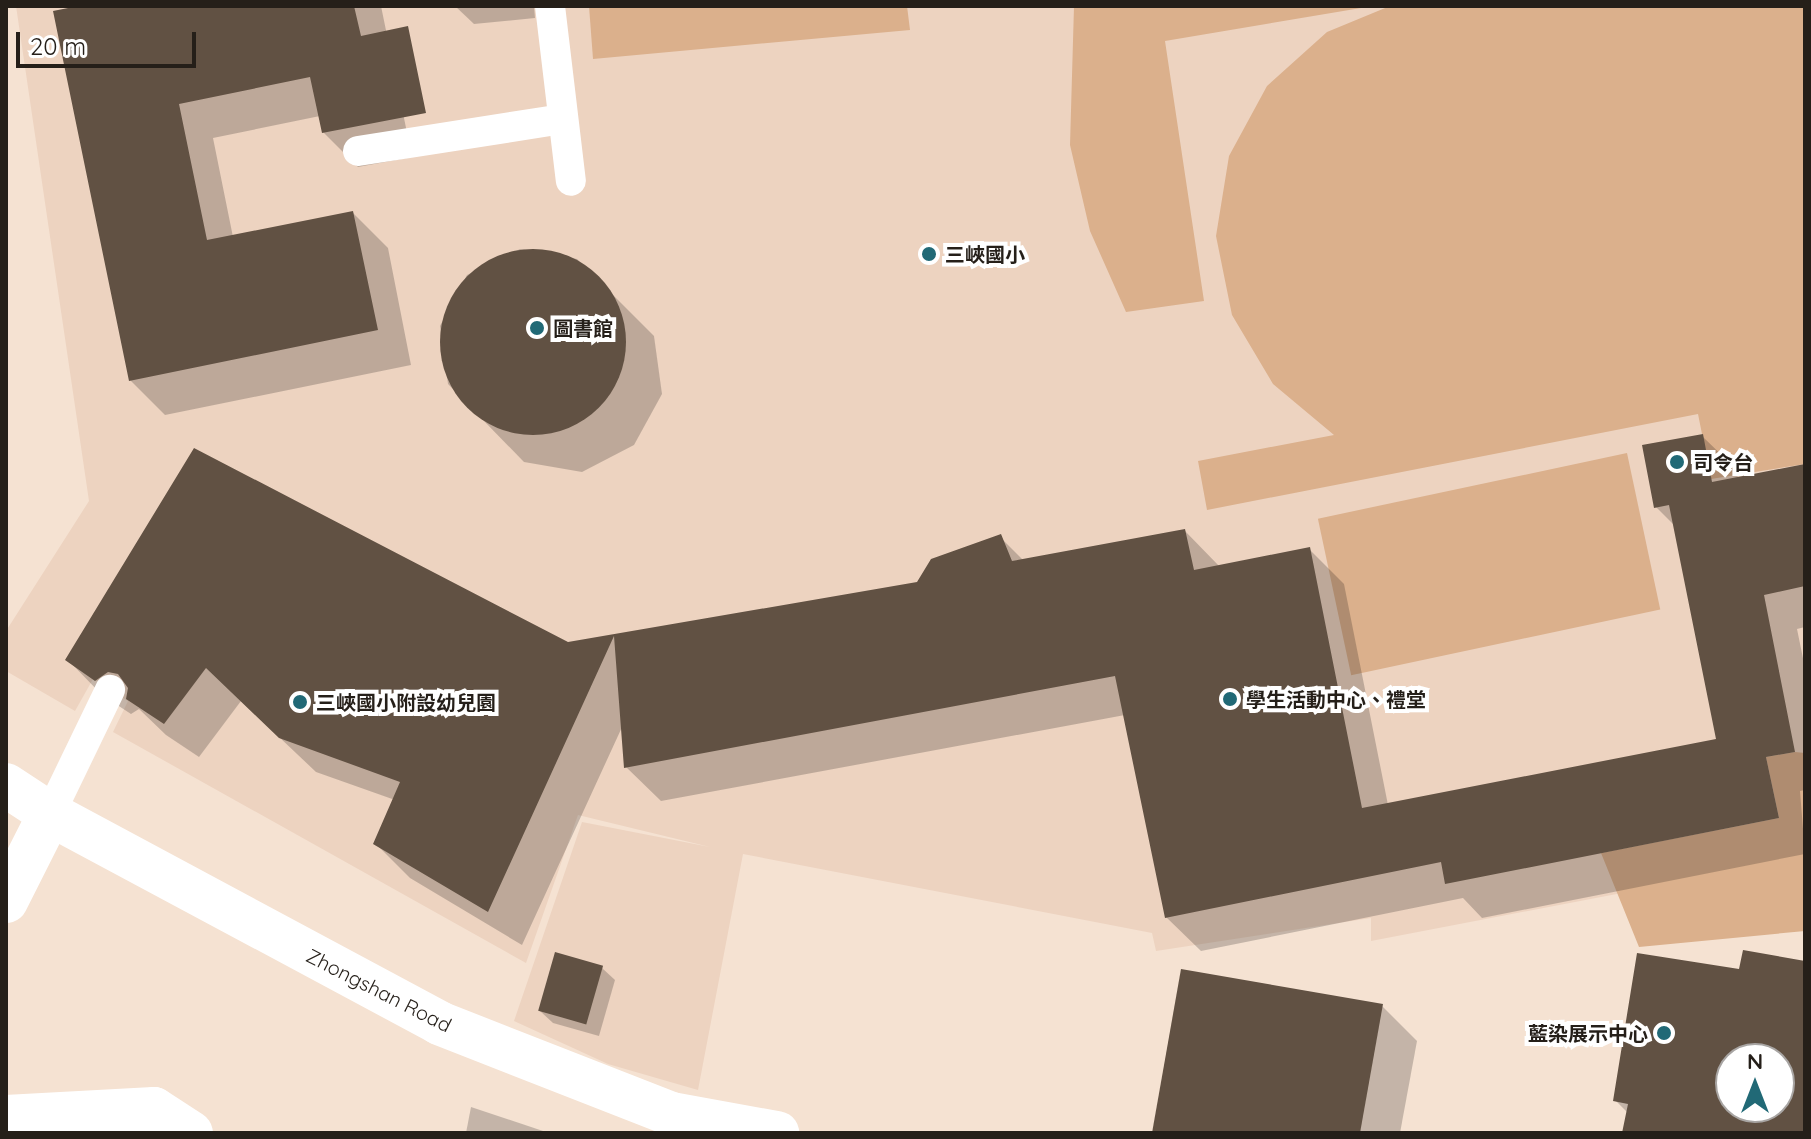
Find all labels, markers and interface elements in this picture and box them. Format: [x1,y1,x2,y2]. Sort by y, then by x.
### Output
scale bar [20,16,200,66]
text: 20 m [30,31,86,61]
place label: 三峽國小 [945,242,1025,266]
marker: 三峽國小 [920,245,938,263]
place label: 圖書館 [553,316,613,340]
marker: 圖書館 [528,319,546,337]
place label: 司令台 [1693,450,1753,474]
marker: 司令台 [1668,453,1686,471]
place label: 學生活動中心、禮堂 [1246,687,1426,711]
place label: 三峽國小附設幼兒園 [316,690,496,714]
marker: 學生活動中心、禮堂 [1221,690,1239,708]
marker: 三峽國小附設幼兒園 [291,693,309,711]
street label: Zhongshan Road [302,943,456,1037]
place label: 藍染展示中心 [1528,1021,1648,1045]
marker: 藍染展示中心 [1655,1024,1673,1042]
north arrow [1715,1043,1795,1123]
text: N [1747,1047,1763,1075]

